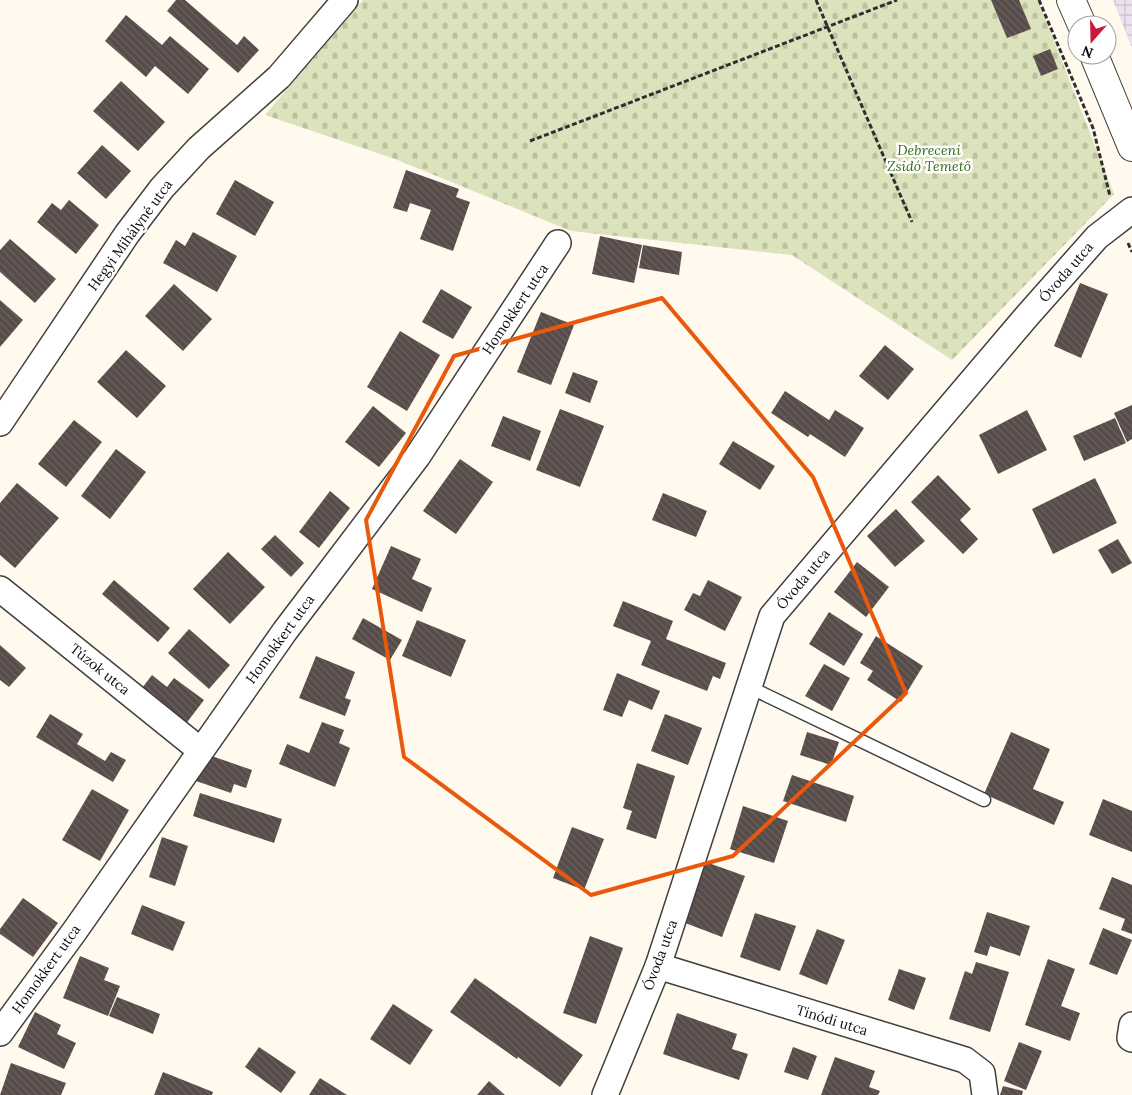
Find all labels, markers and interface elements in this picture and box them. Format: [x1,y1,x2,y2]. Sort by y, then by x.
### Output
north arrow [1067,15,1117,65]
text: N [1079,42,1096,63]
park label: Debreceni Zsidó Temető [887,141,971,175]
street label: Hegyi Mihályné utca [84,176,176,294]
street label: Óvoda utca [1035,238,1097,306]
street label: Homokkert utca [478,260,552,358]
street label: Óvoda utca [772,545,834,613]
street label: Homokkert utca [242,591,318,687]
street label: Túzok utca [66,639,134,699]
street label: Óvoda utca [639,917,681,993]
street label: Homokkert utca [8,921,84,1017]
street label: Tinódi utca [794,1001,870,1039]

